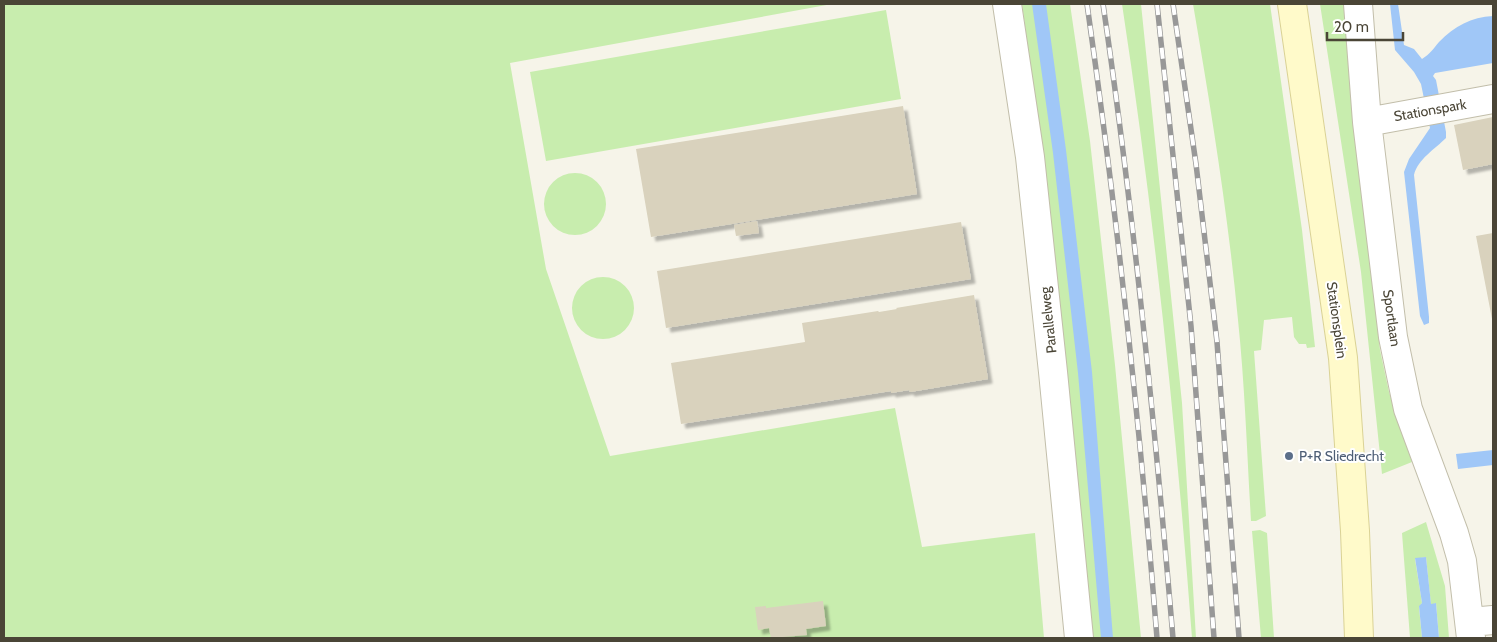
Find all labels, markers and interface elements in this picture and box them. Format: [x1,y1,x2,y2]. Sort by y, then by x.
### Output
scale bar [1327,10,1403,42]
text: 20 m [1334,18,1369,36]
street label: Stationspark [1392,95,1468,125]
street label: Stationsplein [1323,280,1351,360]
street label: Parallelweg [1035,285,1060,354]
street label: Sportlaan [1379,288,1405,348]
place label: P+R Sliedrecht [1299,447,1384,465]
marker: P+R Sliedrecht [1283,450,1295,462]

